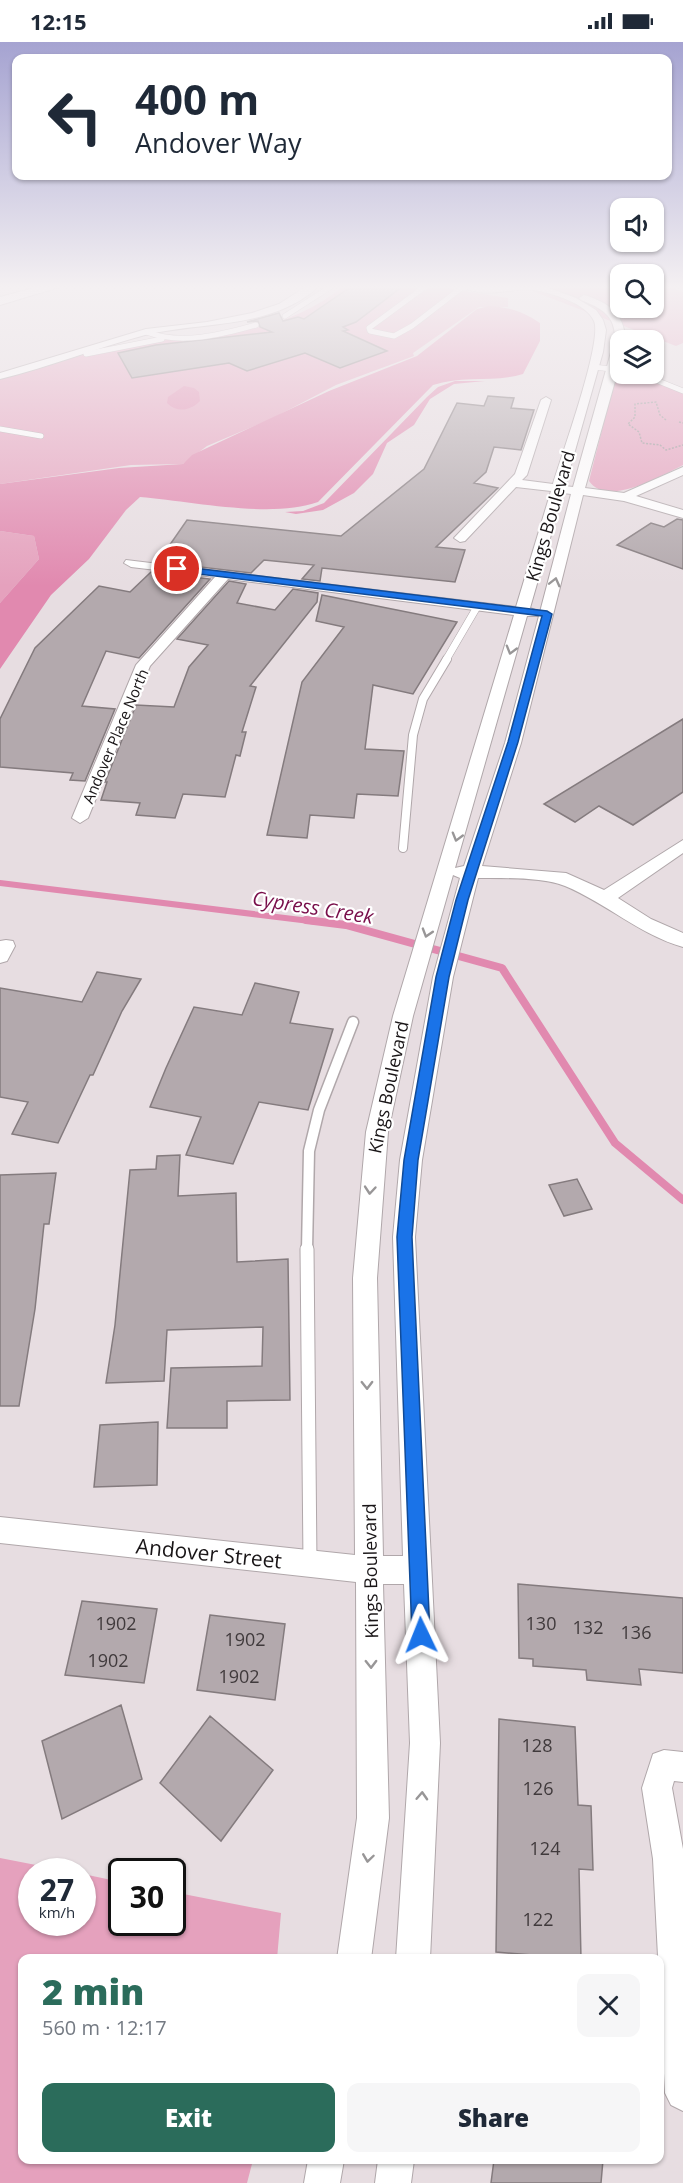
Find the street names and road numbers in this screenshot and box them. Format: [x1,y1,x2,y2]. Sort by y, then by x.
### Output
street label: Kings Boulevard [520,448,580,584]
street label: Andover Place North [78,666,152,806]
street label: Kings Boulevard [362,1018,414,1156]
street label: Kings Boulevard [357,1503,383,1639]
street label: Andover Street [135,1531,283,1575]

